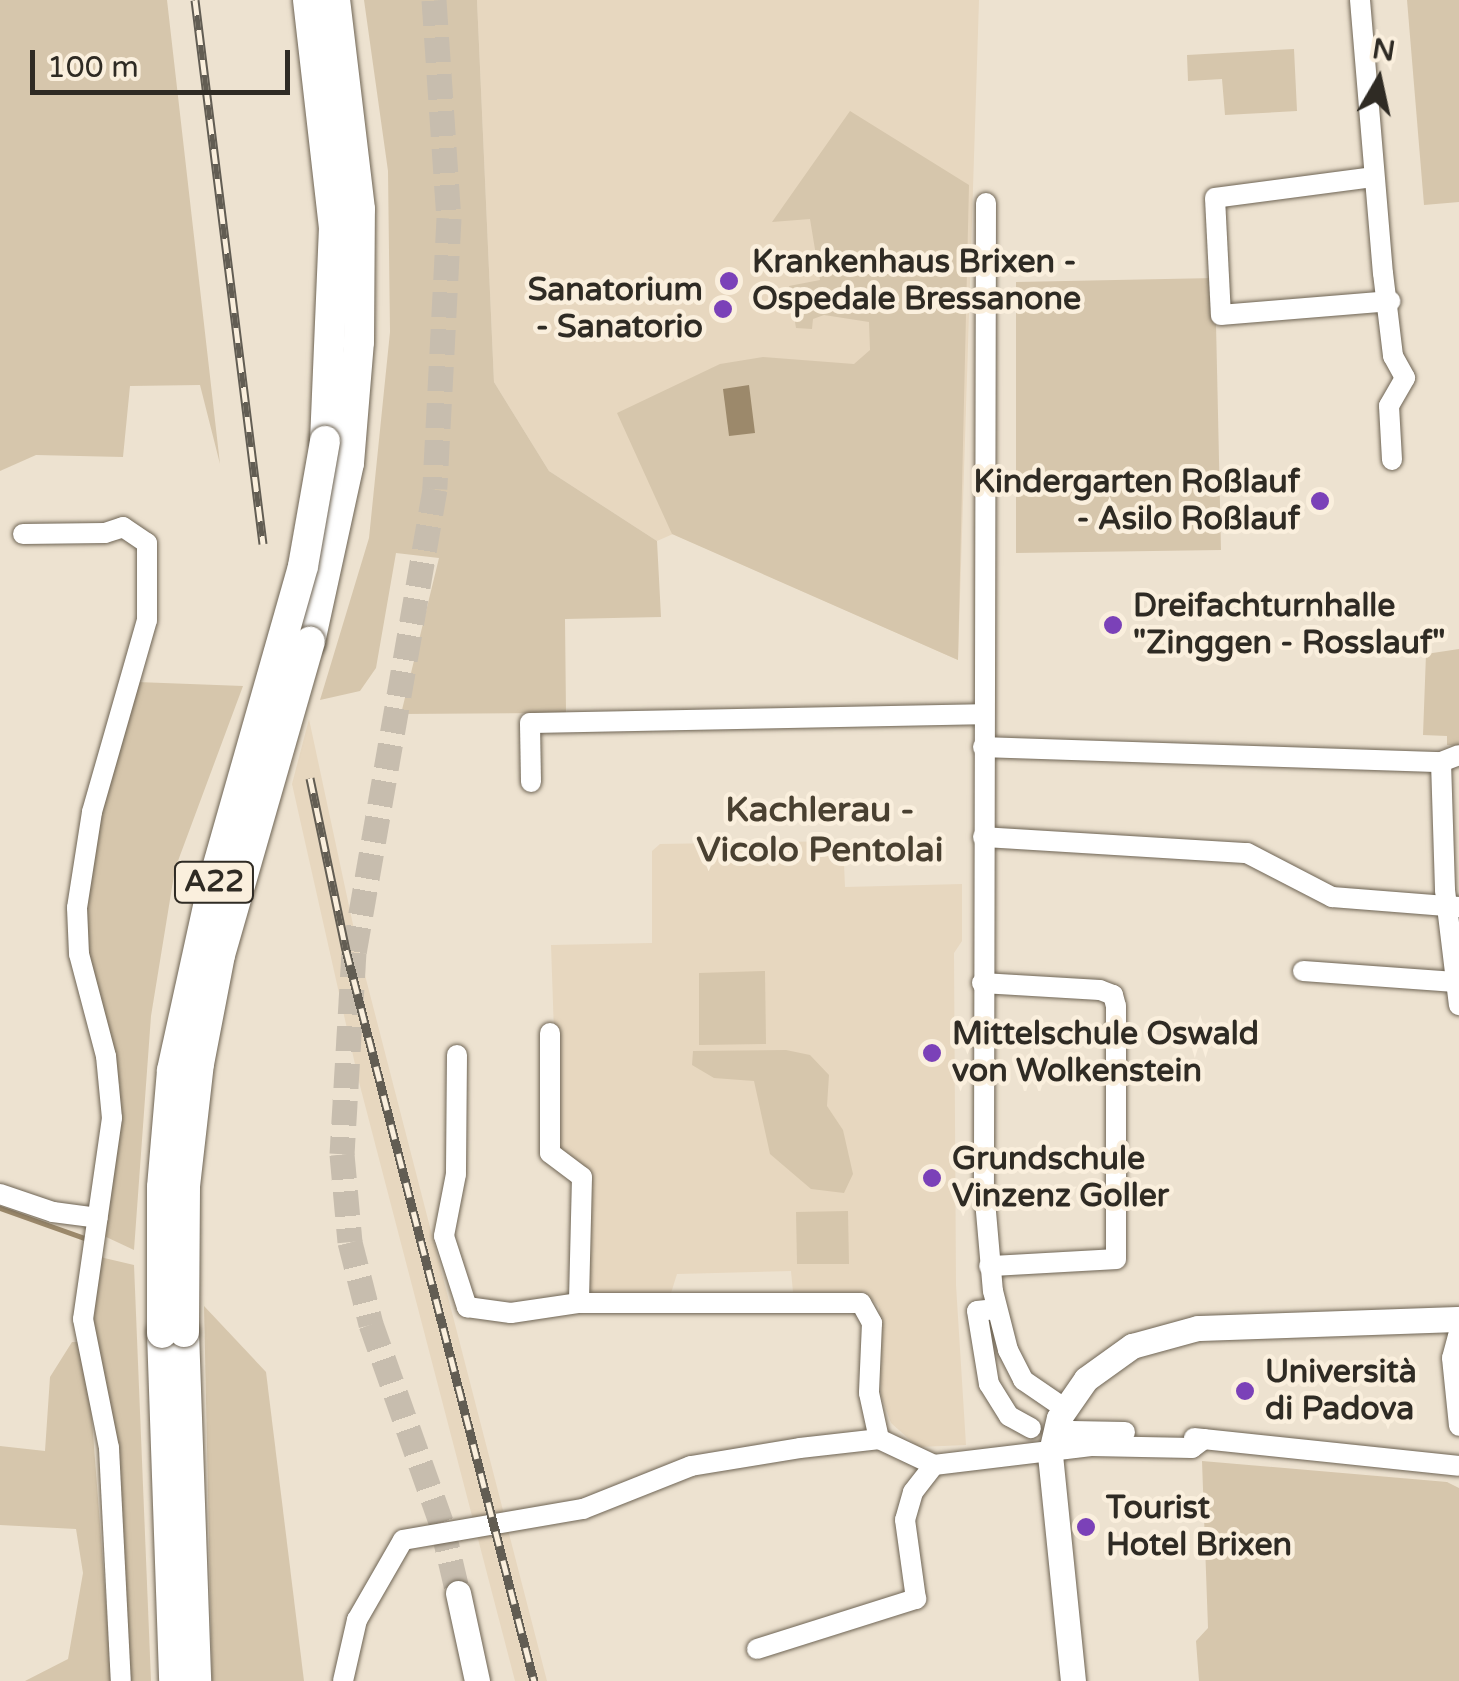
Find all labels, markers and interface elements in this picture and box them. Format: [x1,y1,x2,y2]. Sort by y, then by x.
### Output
scale bar [35,30,295,92]
north arrow [1329,30,1429,130]
text: N [1370,32,1397,69]
text: 100 m [47,49,139,86]
place label: Krankenhaus Brixen - Ospedale Bressanone [752,244,1081,319]
marker: Krankenhaus Brixen - Ospedale Bressanone [716,268,742,294]
place label: Sanatorium - Sanatorio [528,272,703,347]
marker: Sanatorium - Sanatorio [712,298,734,320]
place label: Kindergarten Roßlauf - Asilo Roßlauf [973,464,1300,539]
marker: Kindergarten Roßlauf - Asilo Roßlauf [1309,490,1331,512]
place label: Dreifachturnhalle "Zinggen - Rosslauf" [1133,588,1445,663]
marker: Dreifachturnhalle "Zinggen - Rosslauf" [1102,614,1124,636]
district label: Kachlerau - Vicolo Pentolai [697,789,943,871]
road number: A22 [172,857,256,907]
place label: Mittelschule Oswald von Wolkenstein [952,1016,1259,1091]
marker: Mittelschule Oswald von Wolkenstein [921,1042,943,1064]
place label: Grundschule Vinzenz Goller [952,1141,1169,1216]
marker: Grundschule Vinzenz Goller [921,1167,943,1189]
place label: Università di Padova [1265,1354,1417,1429]
marker: Università di Padova [1234,1380,1256,1402]
place label: Tourist Hotel Brixen [1106,1490,1292,1565]
marker: Tourist Hotel Brixen [1075,1516,1097,1538]

